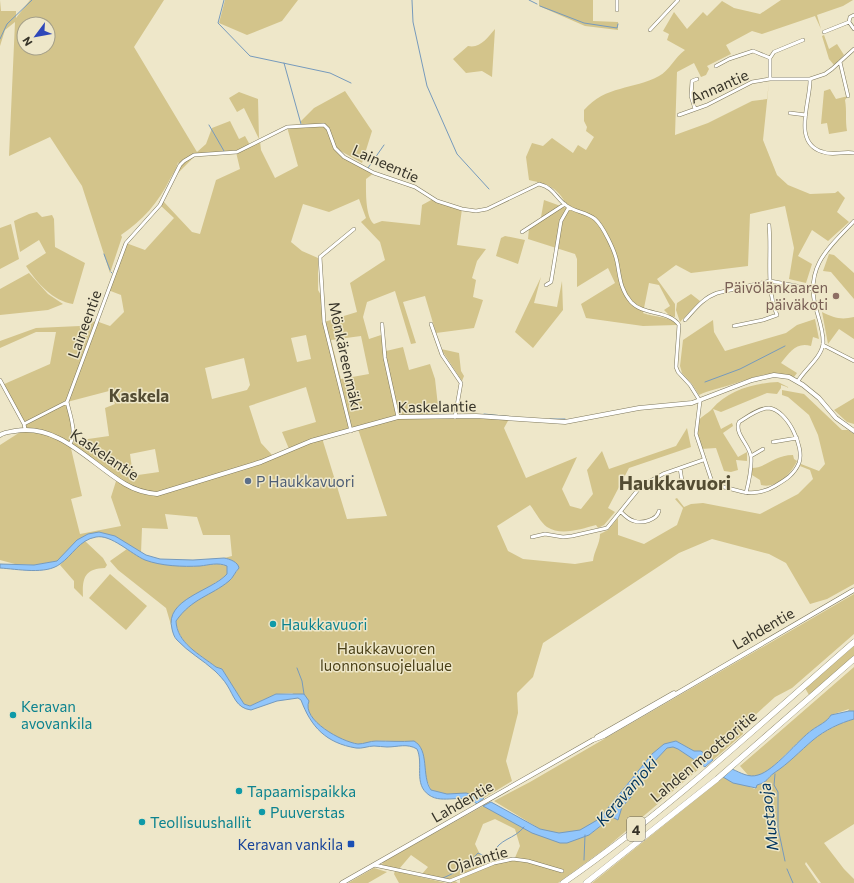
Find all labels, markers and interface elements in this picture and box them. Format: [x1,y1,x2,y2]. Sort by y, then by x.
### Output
north arrow [16,16,56,56]
text: N [19,35,35,49]
street label: Annantie [687,65,751,107]
street label: Laineentie [350,140,422,186]
place label: Päivölänkaaren päiväkoti [724,278,828,313]
street label: Laineentie [63,287,105,361]
marker: Päivölänkaaren päiväkoti [831,291,841,301]
street label: Mönkäreenmäki [326,300,366,412]
district label: Kaskela [109,385,169,406]
street label: Kaskelantie [398,396,477,416]
street label: Kaskelantie [67,425,143,483]
district label: Haukkavuori [619,471,731,494]
place label: P Haukkavuori [256,472,355,490]
marker: P Haukkavuori [243,476,253,486]
street label: Lahdentie [729,603,797,653]
place label: Haukkavuori [281,615,367,633]
marker: Haukkavuori [268,619,278,629]
park label: Haukkavuoren luonnonsuojelualue [320,639,452,674]
place label: Keravan avovankila [21,697,92,732]
street label: Lahden moottoritie [646,706,760,806]
marker: Keravan avovankila [8,710,18,720]
water label: Keravanjoki [591,752,662,829]
street label: Lahdentie [428,776,496,826]
place label: Tapaamispaikka [247,782,356,800]
water label: Mustaoja [754,782,782,852]
marker: Tapaamispaikka [234,786,244,796]
place label: Puuverstas [270,803,345,821]
marker: Puuverstas [257,807,267,817]
place label: Teollisuushallit [150,813,251,831]
marker: Teollisuushallit [137,817,147,827]
road number: 4 [627,817,645,841]
place label: Keravan vankila [238,835,343,853]
marker: Keravan vankila [346,839,356,849]
street label: Ojalantie [445,842,509,876]

